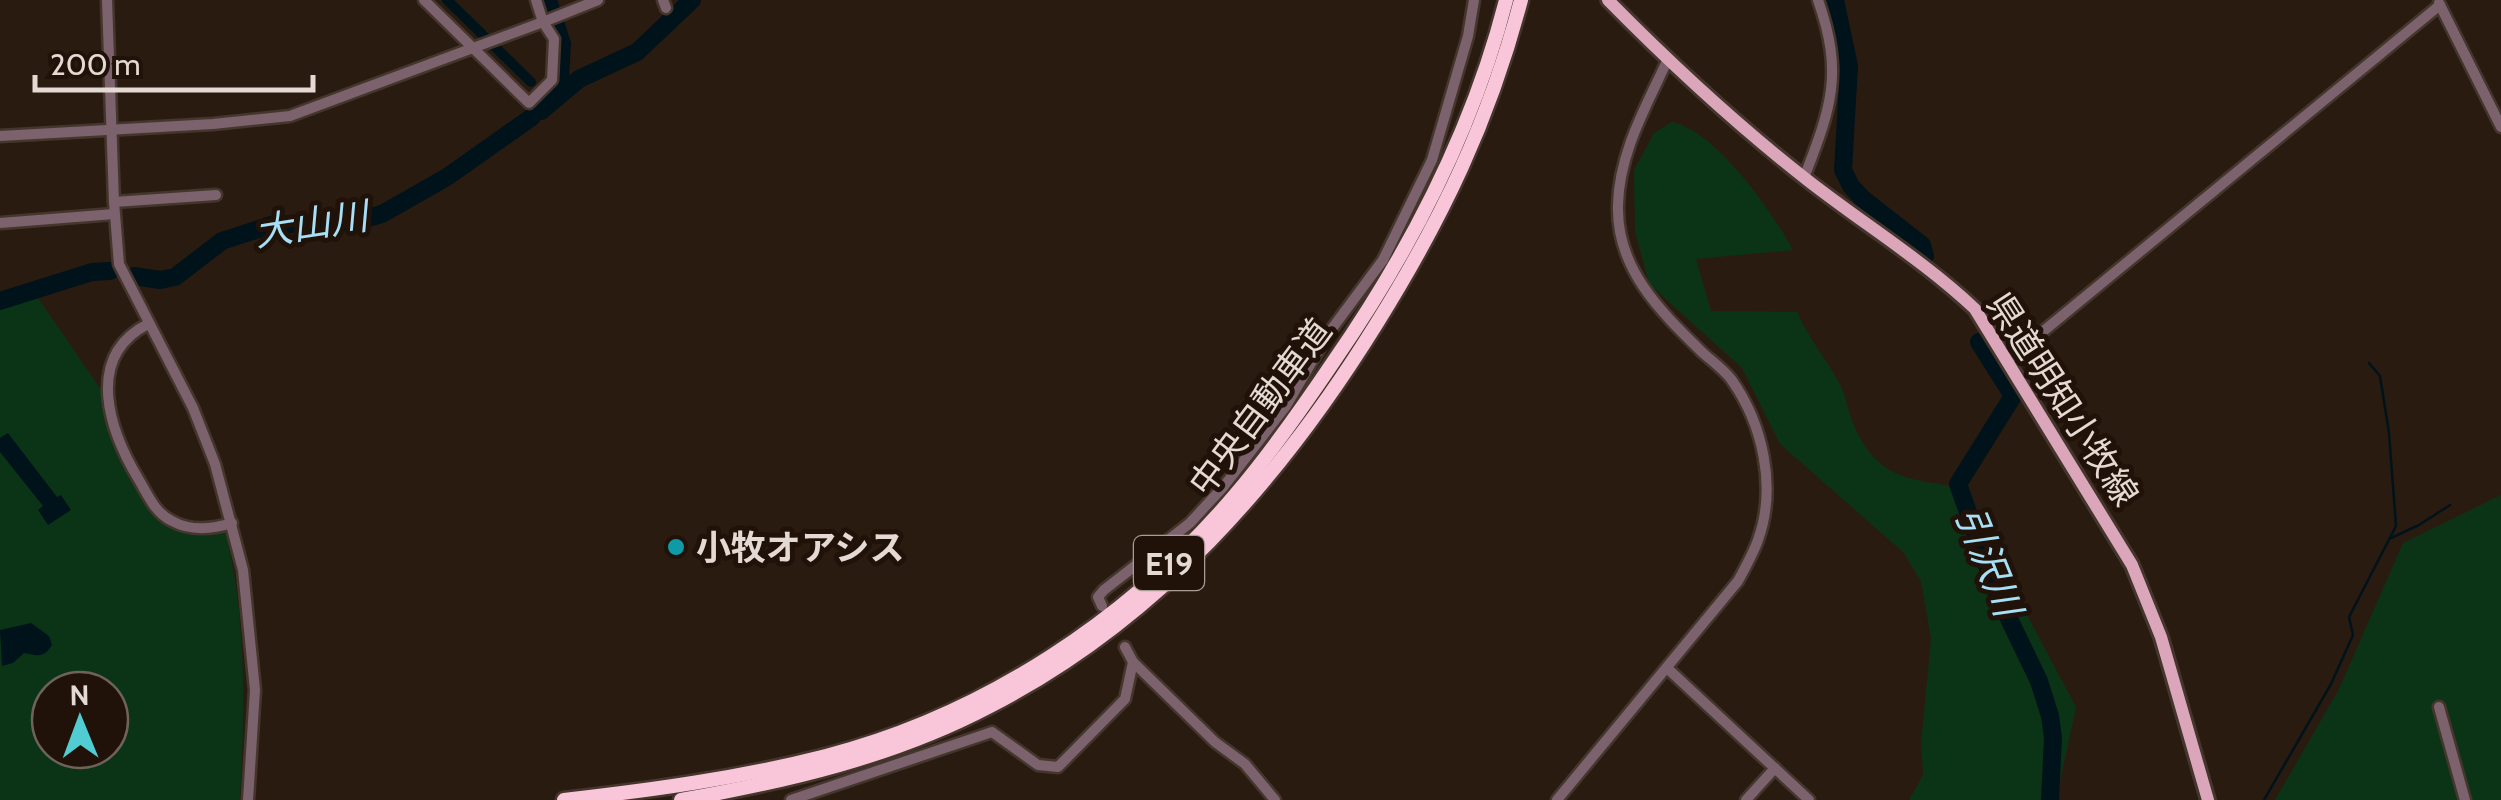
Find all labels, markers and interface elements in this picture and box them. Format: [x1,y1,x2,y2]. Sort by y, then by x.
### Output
scale bar [35,30,312,92]
text: 200 m [50,46,141,83]
water label: 大山川 [251,191,375,256]
street label: 県道明知小牧線 [1978,285,2148,513]
street label: 中央自動車道 [1180,310,1340,504]
water label: 引沢川 [1946,499,2034,626]
place label: 小牧オアシス [696,526,905,569]
marker: 小牧オアシス [665,536,687,558]
road number: E19 [1134,536,1204,590]
north arrow [30,670,130,770]
text: N [69,678,90,712]

